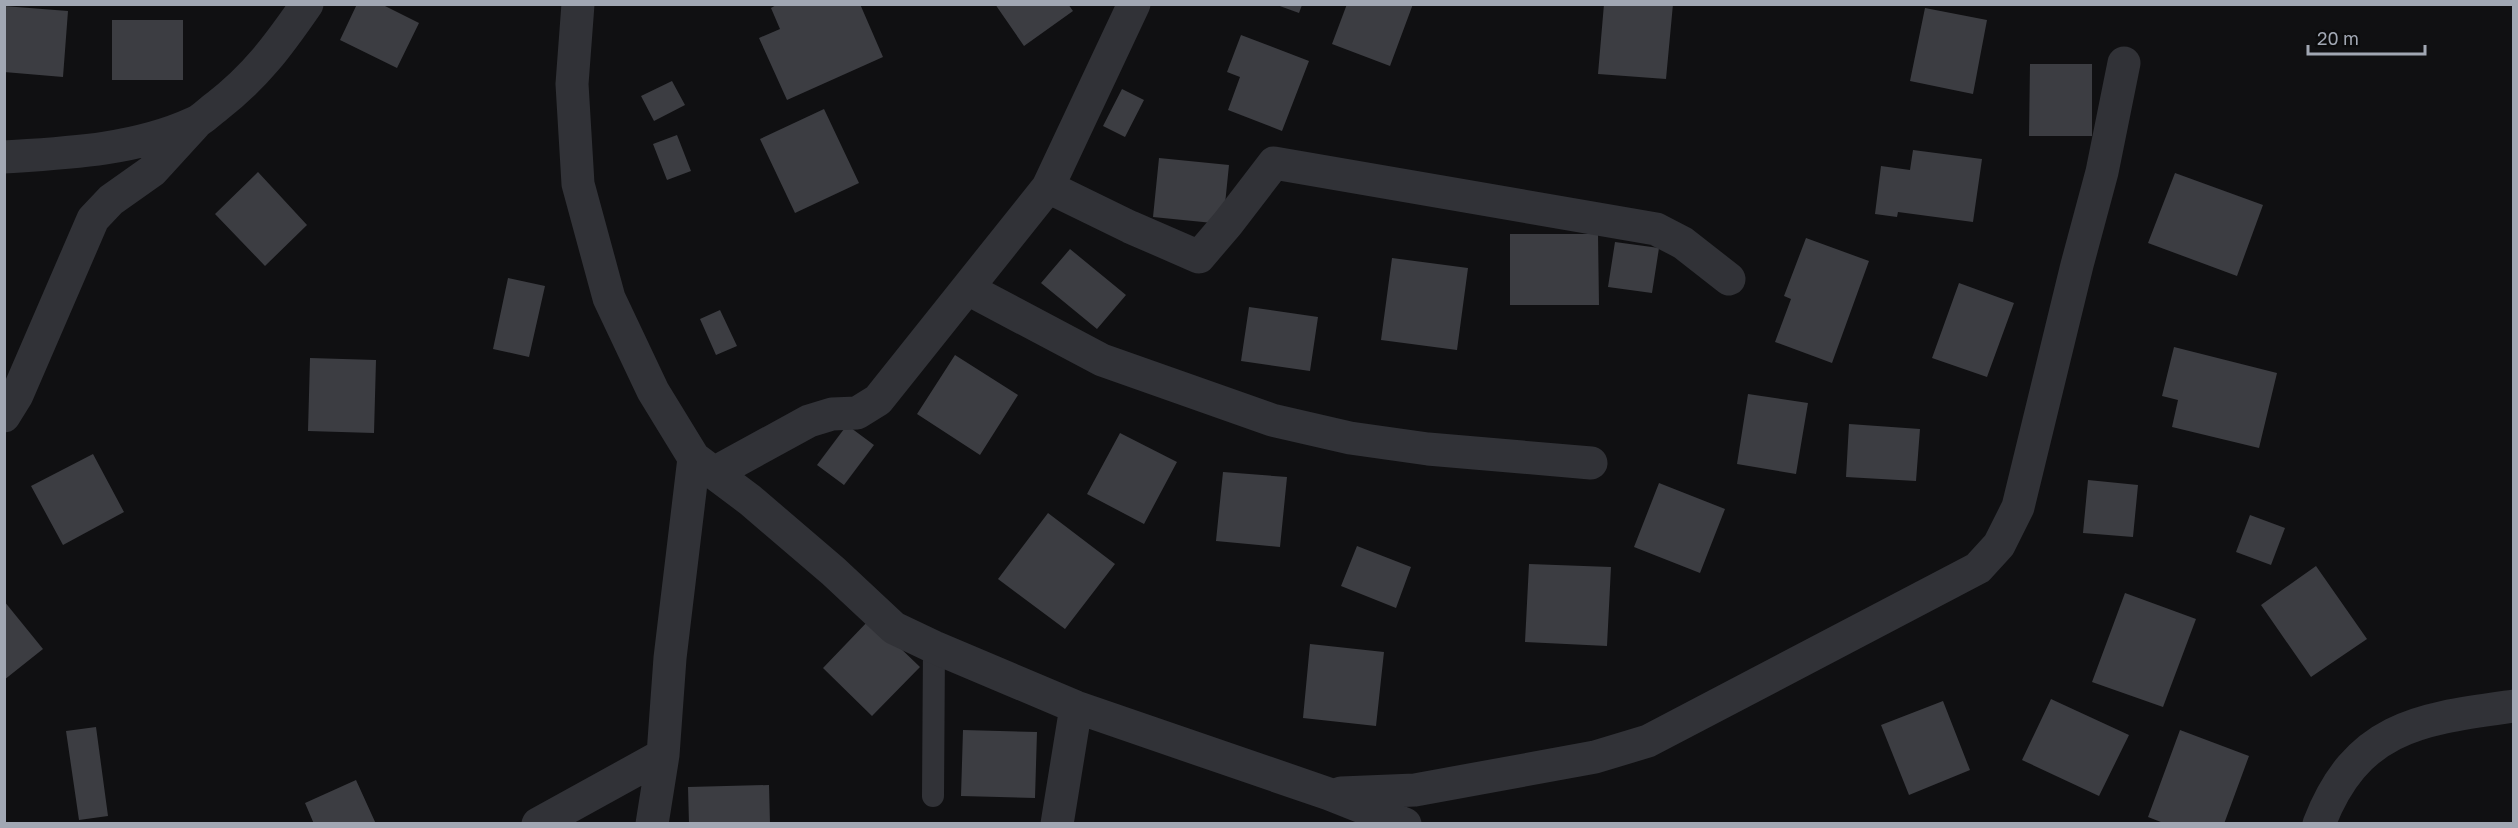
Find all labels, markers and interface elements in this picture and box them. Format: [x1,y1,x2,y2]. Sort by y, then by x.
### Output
scale bar [2308,18,2425,56]
text: 20 m [2317,27,2359,49]

